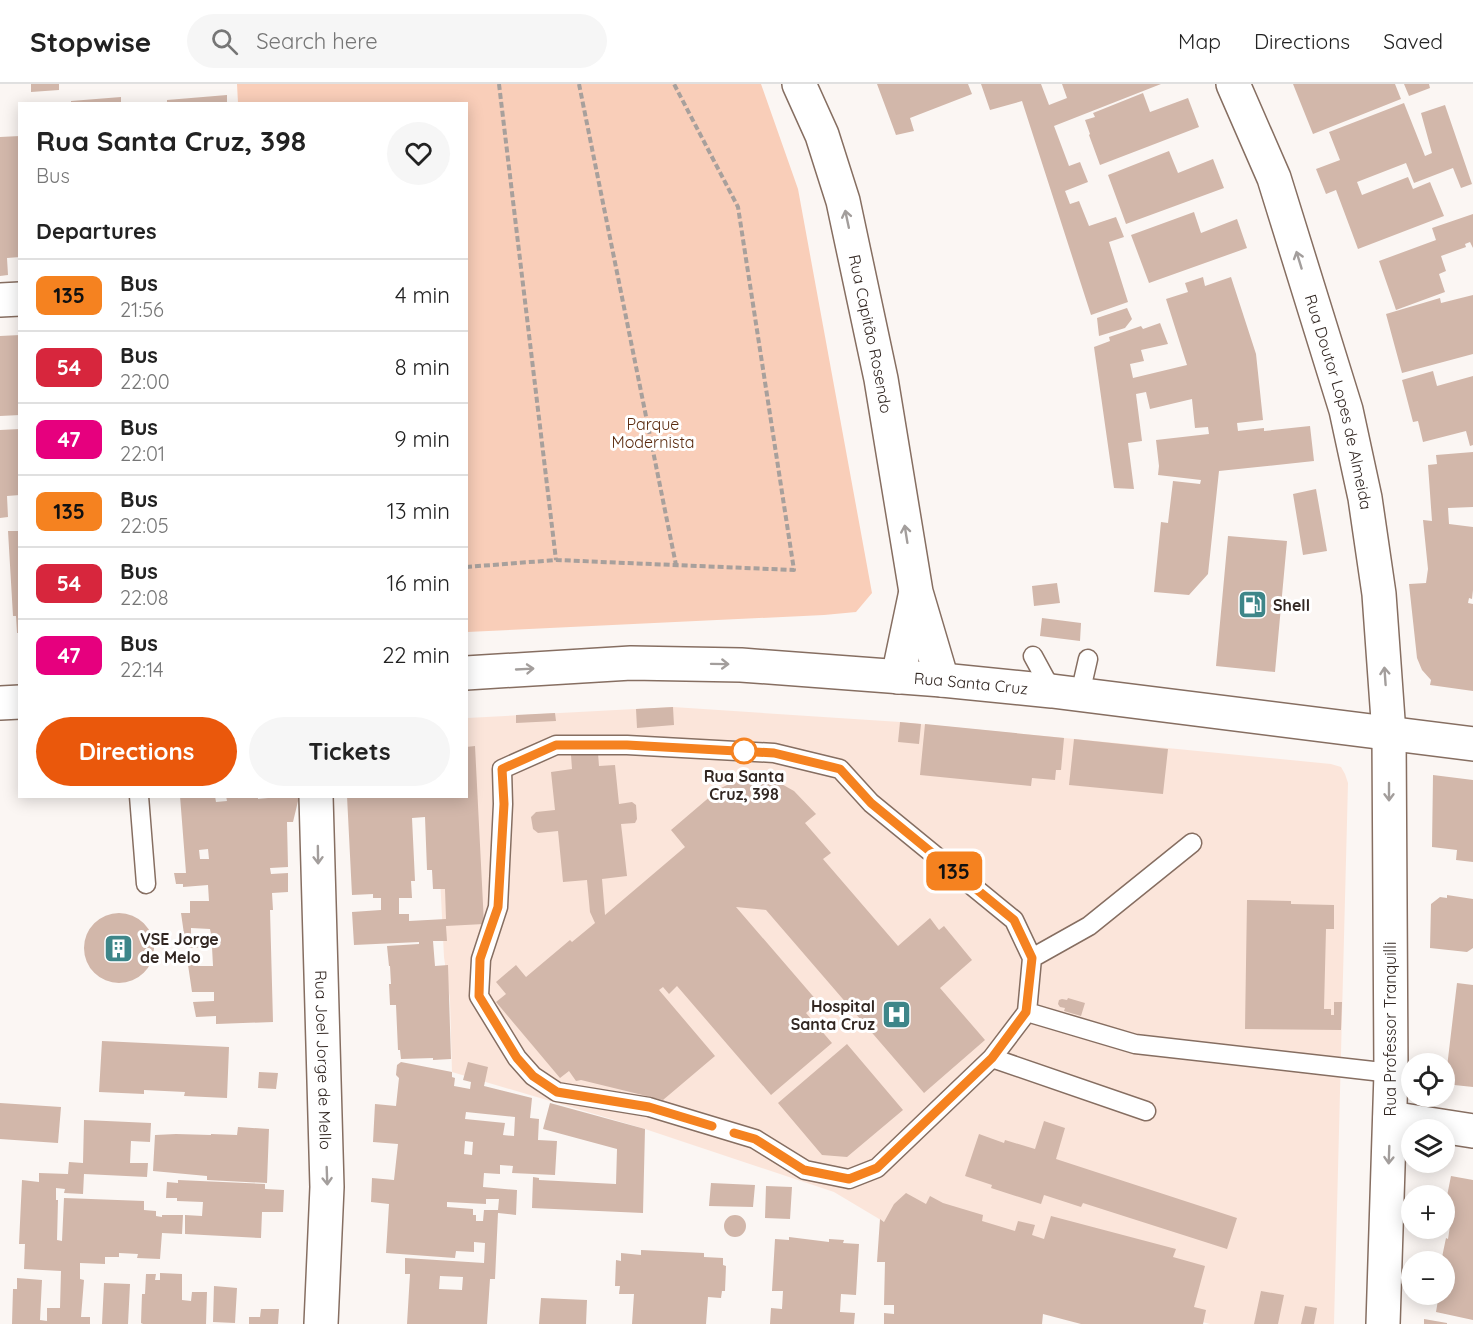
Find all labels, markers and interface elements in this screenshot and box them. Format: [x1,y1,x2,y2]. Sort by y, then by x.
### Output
search box [187,14,607,68]
text: Stopwise [30,24,151,59]
icon: search [208,25,241,58]
text: Search here [256,27,378,55]
text: Map [1178,28,1221,54]
text: Directions [1254,28,1350,54]
text: Saved [1383,28,1443,54]
button: heart [387,122,450,185]
text: Rua Santa Cruz, 398 [36,123,306,158]
text: Bus [36,163,70,188]
one-way arrow [841,209,852,229]
text: Departures [36,217,157,245]
one-way arrow [1293,251,1304,270]
street label: Rua Capitão Rosendo [845,253,896,415]
text: Bus [120,269,158,297]
text: 4 min [395,281,450,309]
text: 135 [53,282,85,308]
street label: Rua Doutor Lopes de Almeida [1301,292,1377,511]
text: 21:56 [120,297,164,322]
text: Bus [120,341,158,369]
text: 8 min [395,353,450,381]
text: 54 [57,354,81,380]
text: 22:00 [120,369,170,394]
text: Bus [120,413,158,441]
park label: Parque Modernista [611,414,695,452]
text: 9 min [394,425,450,453]
text: 47 [57,426,81,452]
text: 22:01 [120,441,165,466]
text: Bus [120,485,158,513]
text: 13 min [387,497,450,525]
text: 135 [53,498,85,524]
text: 22:05 [120,513,169,538]
one-way arrow [900,525,911,544]
text: Bus [120,557,158,585]
text: 16 min [387,569,450,597]
text: 54 [57,570,81,596]
text: 22:08 [120,585,169,610]
fuel station icon: Shell [1236,589,1268,621]
place label: Shell [1273,595,1310,615]
text: Bus [120,629,158,657]
text: 22 min [382,641,450,669]
text: 47 [57,642,81,668]
text: 22:14 [120,657,164,682]
one-way arrow [709,658,729,670]
one-way arrow [514,663,534,674]
one-way arrow [1379,666,1390,686]
street label: Rua Santa Cruz [913,668,1029,699]
button: Directions [36,717,237,786]
button: Tickets [249,717,450,786]
marker: Rua Santa Cruz, 398 [731,738,757,764]
place label: Rua Santa Cruz, 398 [704,766,784,804]
one-way arrow [1383,782,1395,802]
one-way arrow [312,844,324,864]
line badge: 135 [920,852,988,890]
text: 135 [938,858,970,884]
place label: VSE Jorge de Melo [140,929,219,967]
building icon: VSE Jorge de Melo [103,932,135,964]
street label: Rua Professor Tranquilli [1380,942,1400,1116]
street label: Rua Joel Jorge de Mello [311,970,336,1150]
place label: Hospital Santa Cruz [791,996,875,1034]
hospital icon: Hospital Santa Cruz [880,999,912,1031]
map controls [1401,1053,1455,1305]
button: locate [1401,1053,1455,1107]
button: layers [1401,1119,1455,1173]
one-way arrow [1383,1145,1394,1165]
one-way arrow [321,1165,332,1185]
button: + [1401,1185,1455,1239]
button: − [1401,1251,1455,1305]

